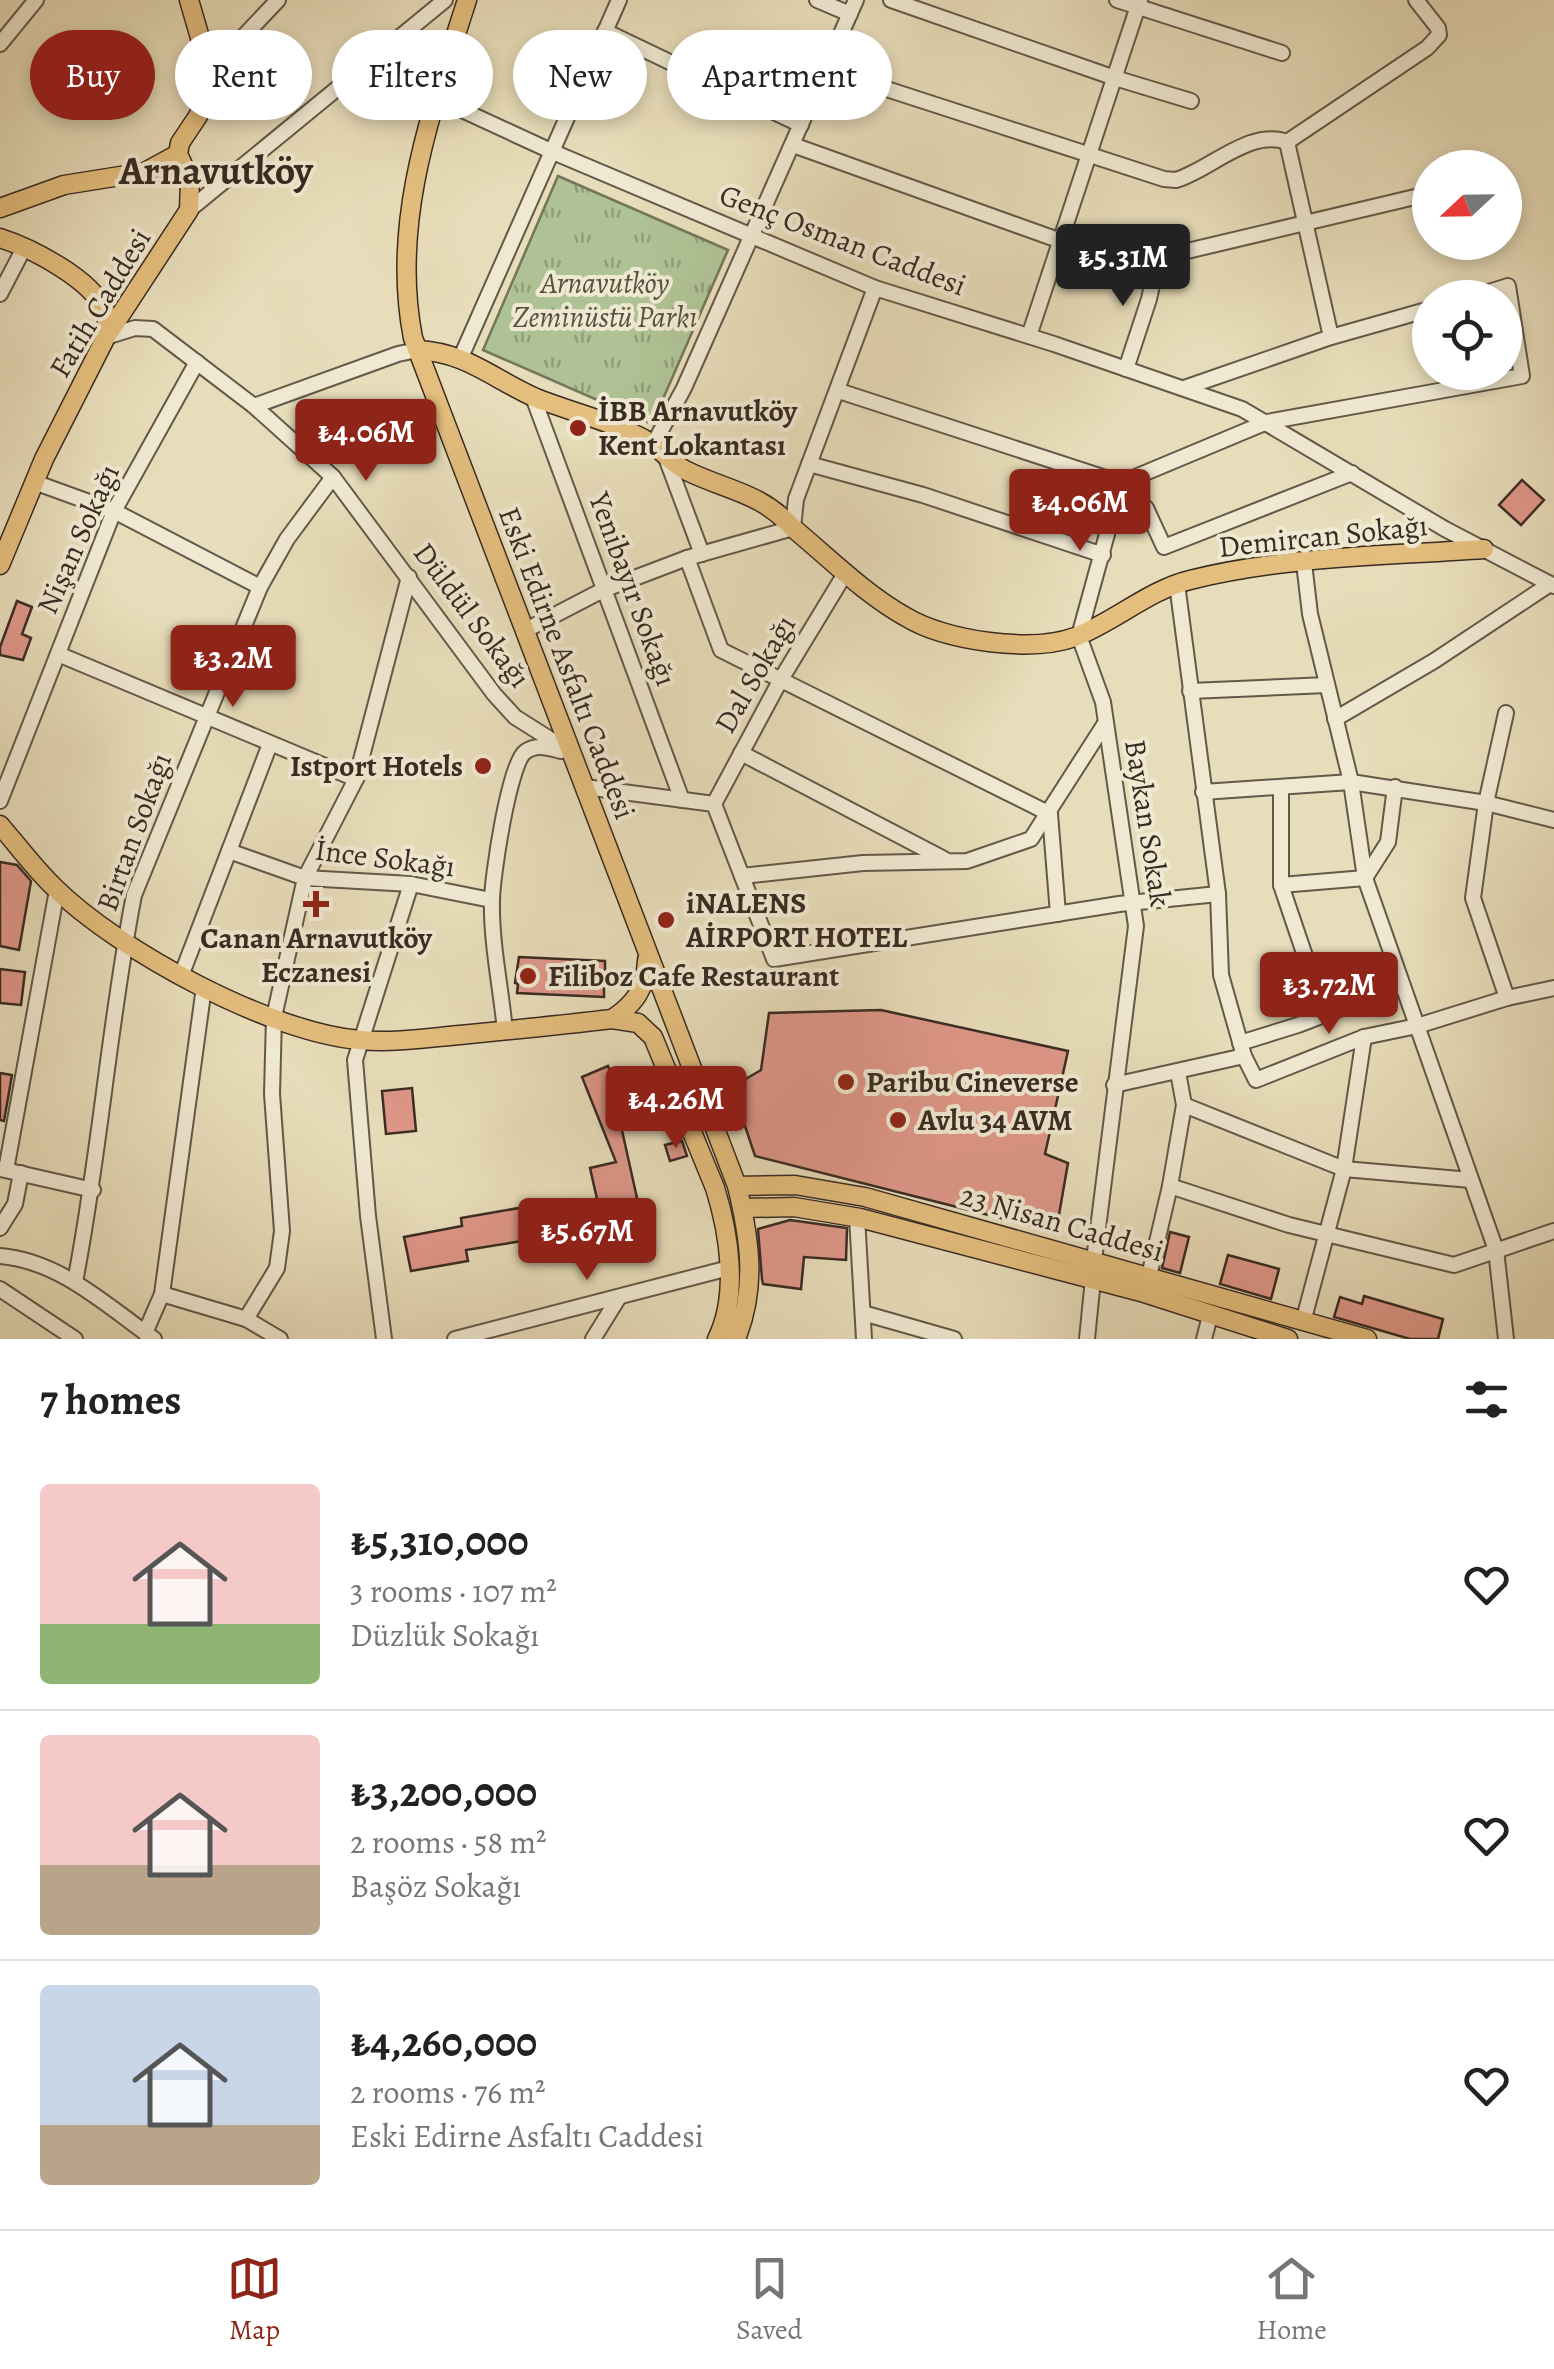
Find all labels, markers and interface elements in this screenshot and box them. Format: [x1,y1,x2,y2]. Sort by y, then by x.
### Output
chip: Buy [30,30,155,120]
chip: Rent [175,30,312,120]
chip: Filters [332,30,493,120]
chip: New [513,30,647,120]
chip: Apartment [667,30,892,120]
district label: Arnavutköy [118,143,314,198]
north arrow [1412,150,1522,260]
map controls [1412,150,1522,390]
street label: Genç Osman Caddesi [714,175,972,305]
street label: Fatih Caddesi [40,221,160,385]
pin: ₺5.31M [1042,224,1204,309]
text: ₺5.31M [1078,234,1168,278]
park label: Arnavutköy Zeminüstü Parkı [513,263,697,337]
button: locate [1412,280,1522,390]
place label: İBB Arnavutköy Kent Lokantası [598,391,798,465]
pin: ₺4.06M [285,399,447,484]
text: ₺4.06M [317,409,415,453]
marker: İBB Arnavutköy Kent Lokantası [567,417,589,439]
street label: Nişan Sokağı [27,458,129,620]
pin: ₺4.06M [999,469,1161,554]
text: ₺4.06M [1031,479,1129,523]
street label: Yenibayır Sokağı [579,486,687,691]
street label: Eski Edirne Asfaltı Caddesi [489,501,645,825]
street label: Demircan Sokağı [1217,505,1429,567]
street label: Düldül Sokağı [404,534,540,696]
street label: Dal Sokağı [705,608,805,740]
pin: ₺3.2M [163,625,303,710]
text: ₺3.2M [193,635,273,679]
street label: Baykan Sokak [1115,737,1181,910]
place label: Istport Hotels [290,746,463,786]
street label: Birtan Sokağı [87,747,181,917]
marker: Istport Hotels [472,755,494,777]
street label: İnce Sokağı [313,830,457,886]
place label: iNALENS AİRPORT HOTEL [685,883,907,957]
marker: Canan Arnavutköy Eczanesi [305,893,327,915]
marker: iNALENS AİRPORT HOTEL [655,909,677,931]
place label: Canan Arnavutköy Eczanesi [200,918,433,992]
pin: ₺3.72M [1248,952,1410,1037]
place label: Filiboz Cafe Restaurant [548,956,839,996]
text: ₺3.72M [1282,962,1376,1006]
marker: Filiboz Cafe Restaurant [517,965,539,987]
place label: Paribu Cineverse [866,1062,1079,1102]
pin: ₺4.26M [595,1066,757,1151]
marker: Paribu Cineverse [835,1071,857,1093]
text: ₺4.26M [628,1076,724,1120]
place label: Avlu 34 AVM [917,1100,1073,1140]
marker: Avlu 34 AVM [887,1109,909,1131]
street label: 23 Nisan Caddesi [956,1175,1168,1271]
pin: ₺5.67M [506,1198,668,1283]
text: ₺5.67M [540,1208,634,1252]
text: 7 homes [40,1371,181,1428]
icon: filters [1459,1372,1514,1427]
text: ₺5,310,000 [350,1512,529,1569]
icon: home [120,1524,240,1644]
icon: heart [1459,1557,1514,1612]
text: 3 rooms · 107 m² [350,1569,557,1613]
text: Düzlük Sokağı [350,1613,539,1657]
text: ₺3,200,000 [350,1763,537,1820]
icon: home [120,1775,240,1895]
icon: heart [1459,1808,1514,1863]
text: 2 rooms · 58 m² [350,1820,547,1864]
text: Başöz Sokağı [350,1864,521,1908]
text: ₺4,260,000 [350,2013,537,2070]
icon: home [120,2025,240,2145]
icon: heart [1459,2058,1514,2113]
text: 2 rooms · 76 m² [350,2070,546,2114]
text: Eski Edirne Asfaltı Caddesi [350,2114,704,2158]
tab: Map [227,2251,282,2349]
tab: Saved [736,2251,803,2349]
tab: Home [1257,2251,1327,2349]

